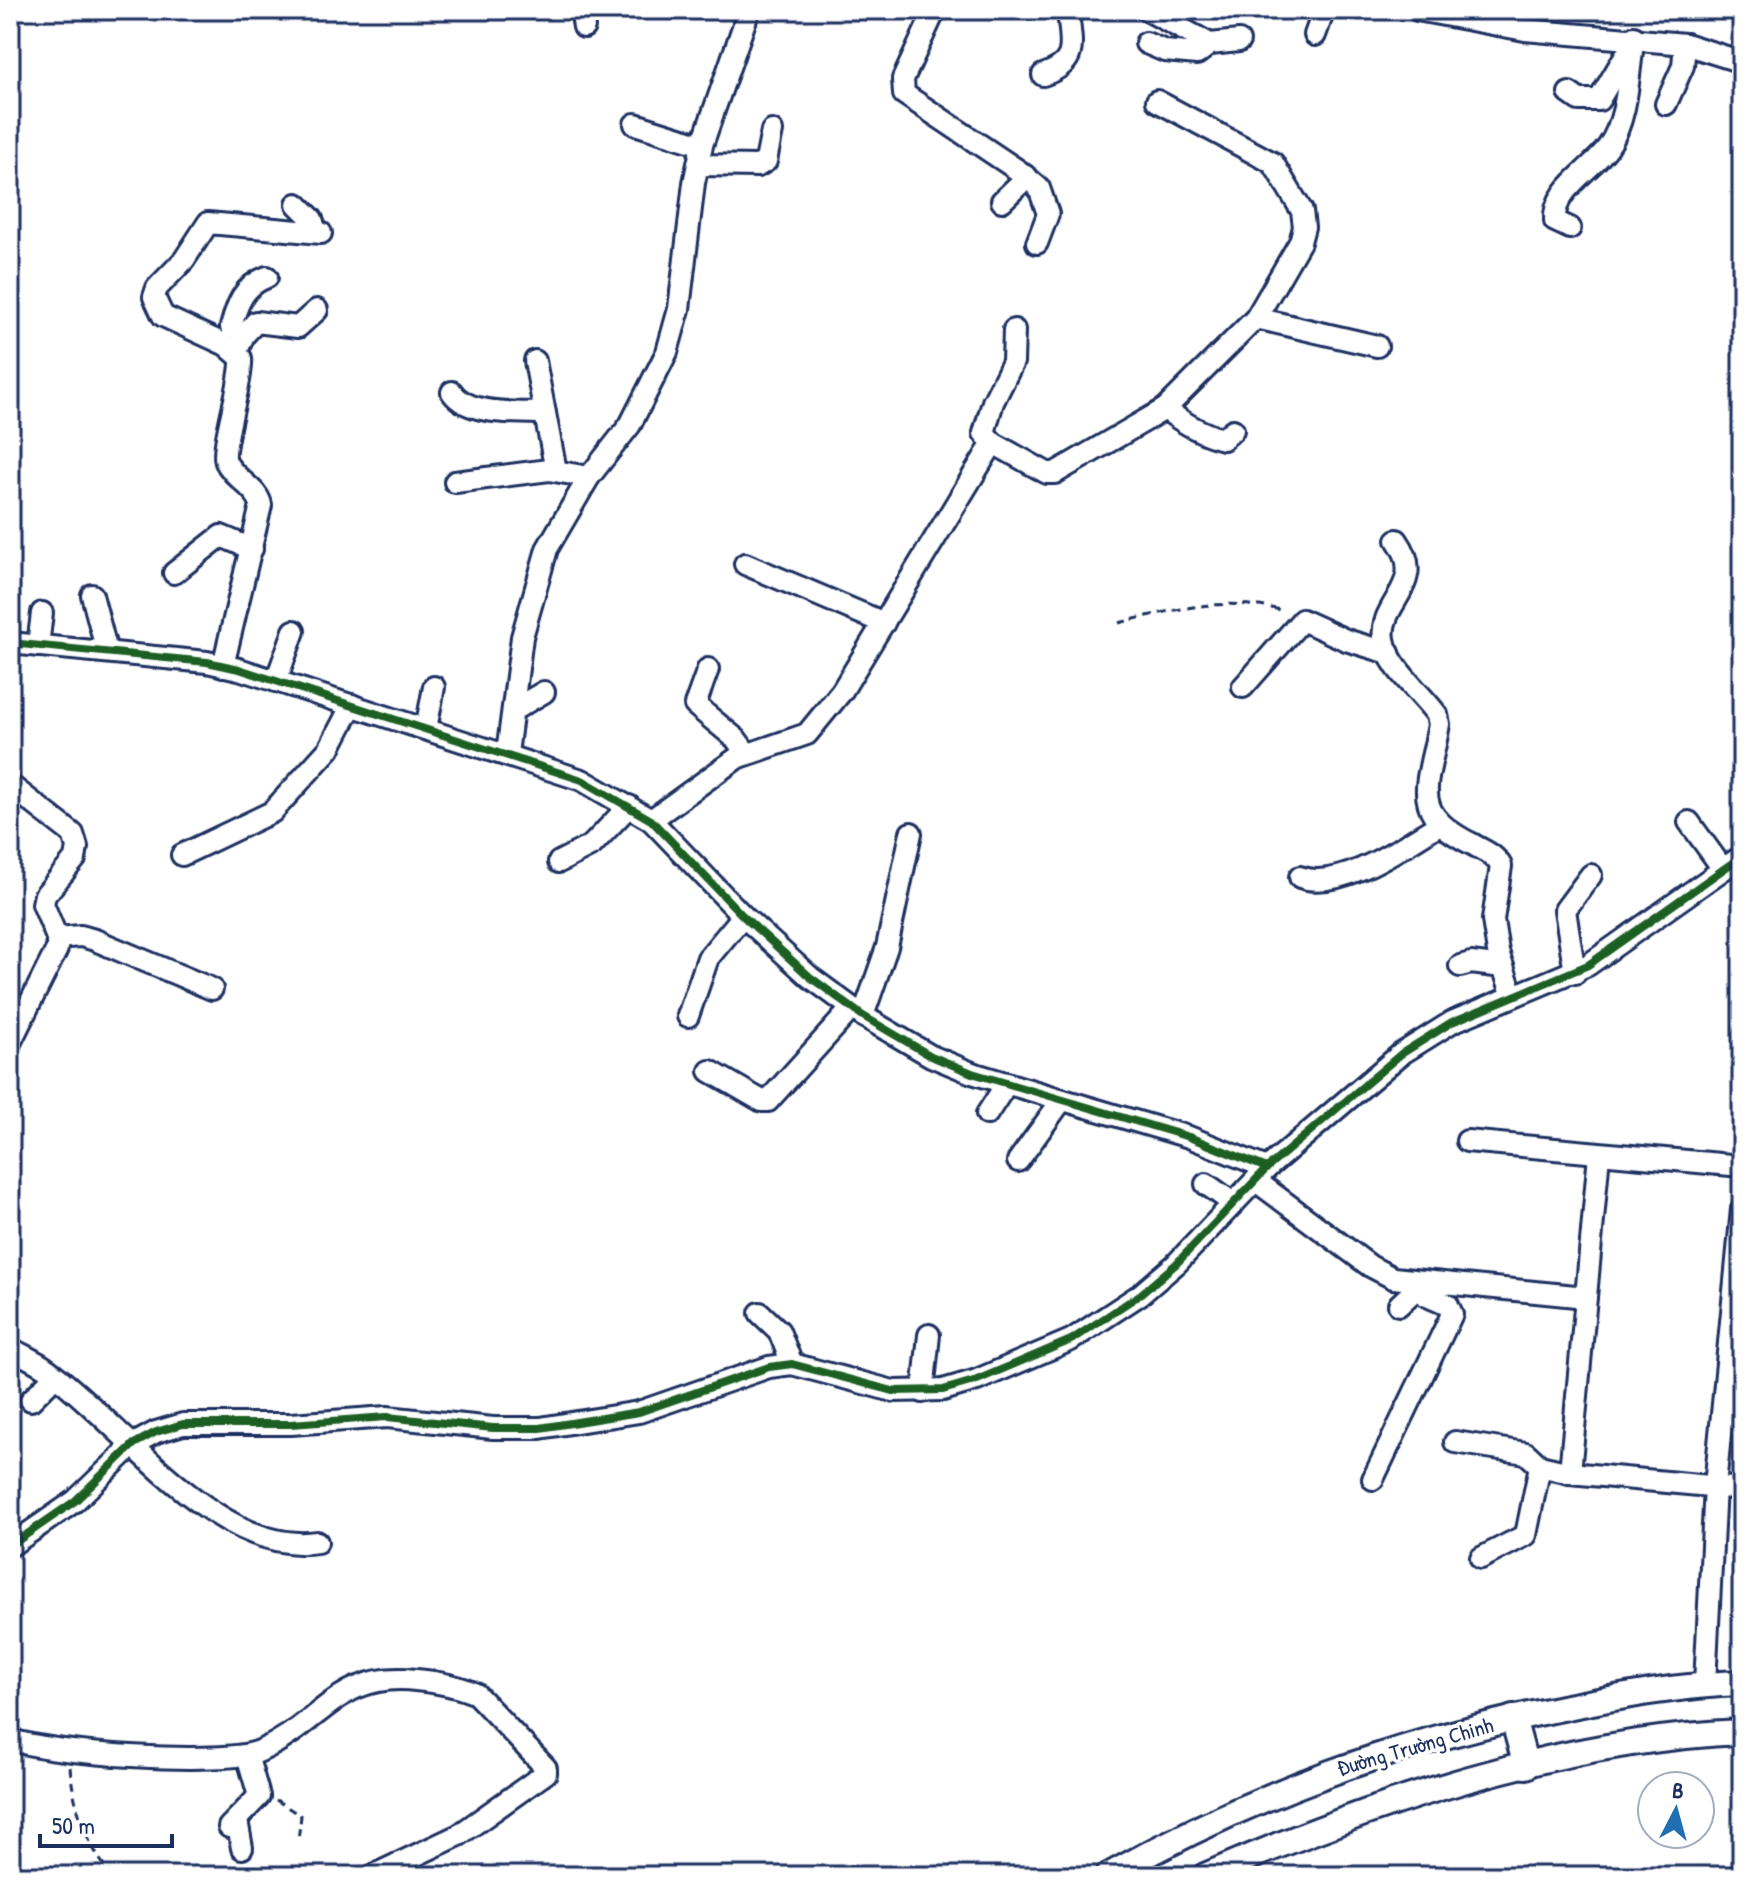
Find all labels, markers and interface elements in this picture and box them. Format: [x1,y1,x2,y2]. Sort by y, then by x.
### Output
street label: Đường Trường Chinh [1333,1709,1497,1783]
north arrow [1636,1770,1716,1850]
text: B [1671,1775,1685,1806]
scale bar [40,1798,172,1848]
text: 50 m [52,1809,95,1841]

